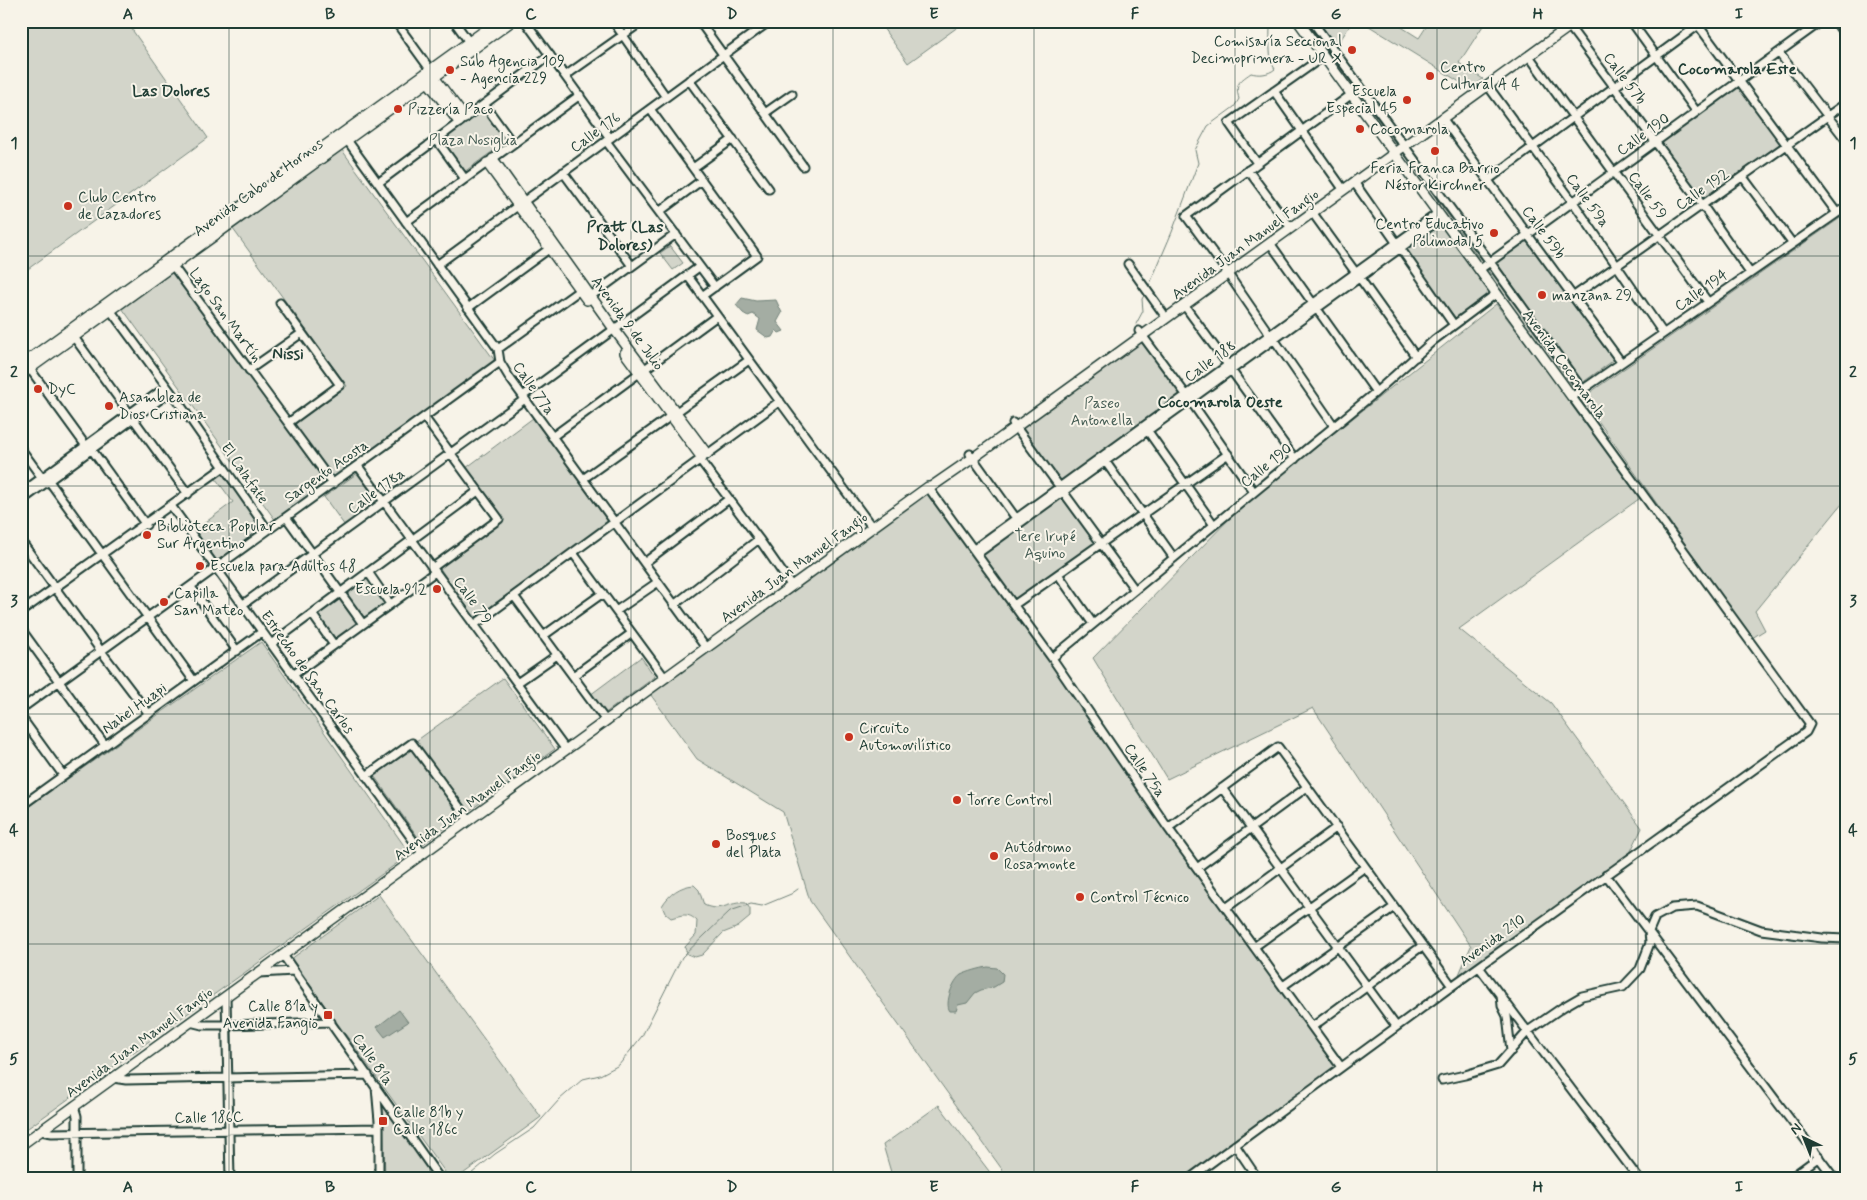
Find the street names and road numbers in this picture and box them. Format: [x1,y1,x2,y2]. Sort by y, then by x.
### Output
street label: Calle 57b [1598,49,1650,109]
street label: Calle 176 [566,108,625,158]
street label: Calle 190 [1613,109,1674,161]
street label: Avenida Cabo de Hornos [190,134,328,242]
street label: Calle 192 [1672,164,1733,215]
street label: Calle 59 [1623,168,1671,223]
street label: Calle 59a [1561,170,1614,232]
street label: Avenida Juan Manuel Fangio [1168,185,1324,306]
street label: Calle 59b [1517,202,1570,263]
street label: Lago San Martín [183,264,266,368]
street label: Calle 194 [1671,265,1732,316]
street label: Avenida 9 de Julio [586,272,668,375]
street label: Avenida Cocomarola [1518,306,1611,424]
street label: Calle 188 [1181,336,1240,387]
street label: Calle 77a [508,358,559,419]
street label: Sargento Acosta [281,435,373,509]
street label: El Calafate [216,439,273,508]
street label: Calle 190 [1237,439,1297,493]
street label: Calle 178a [344,464,410,519]
street label: Avenida Juan Manuel Fangio [717,508,873,629]
street label: Calle 79 [448,573,496,628]
street label: Estrecho de San Carlos [256,607,359,739]
street label: Nahel Huapi [98,679,171,739]
street label: Calle 75a [1119,740,1170,802]
street label: Avenida Juan Manuel Fangio [390,746,546,867]
street label: Avenida 210 [1455,910,1530,972]
street label: Avenida Juan Manuel Fangio [62,983,218,1104]
street label: Calle 81a [347,1030,397,1090]
street label: Calle 186C [174,1107,244,1129]

